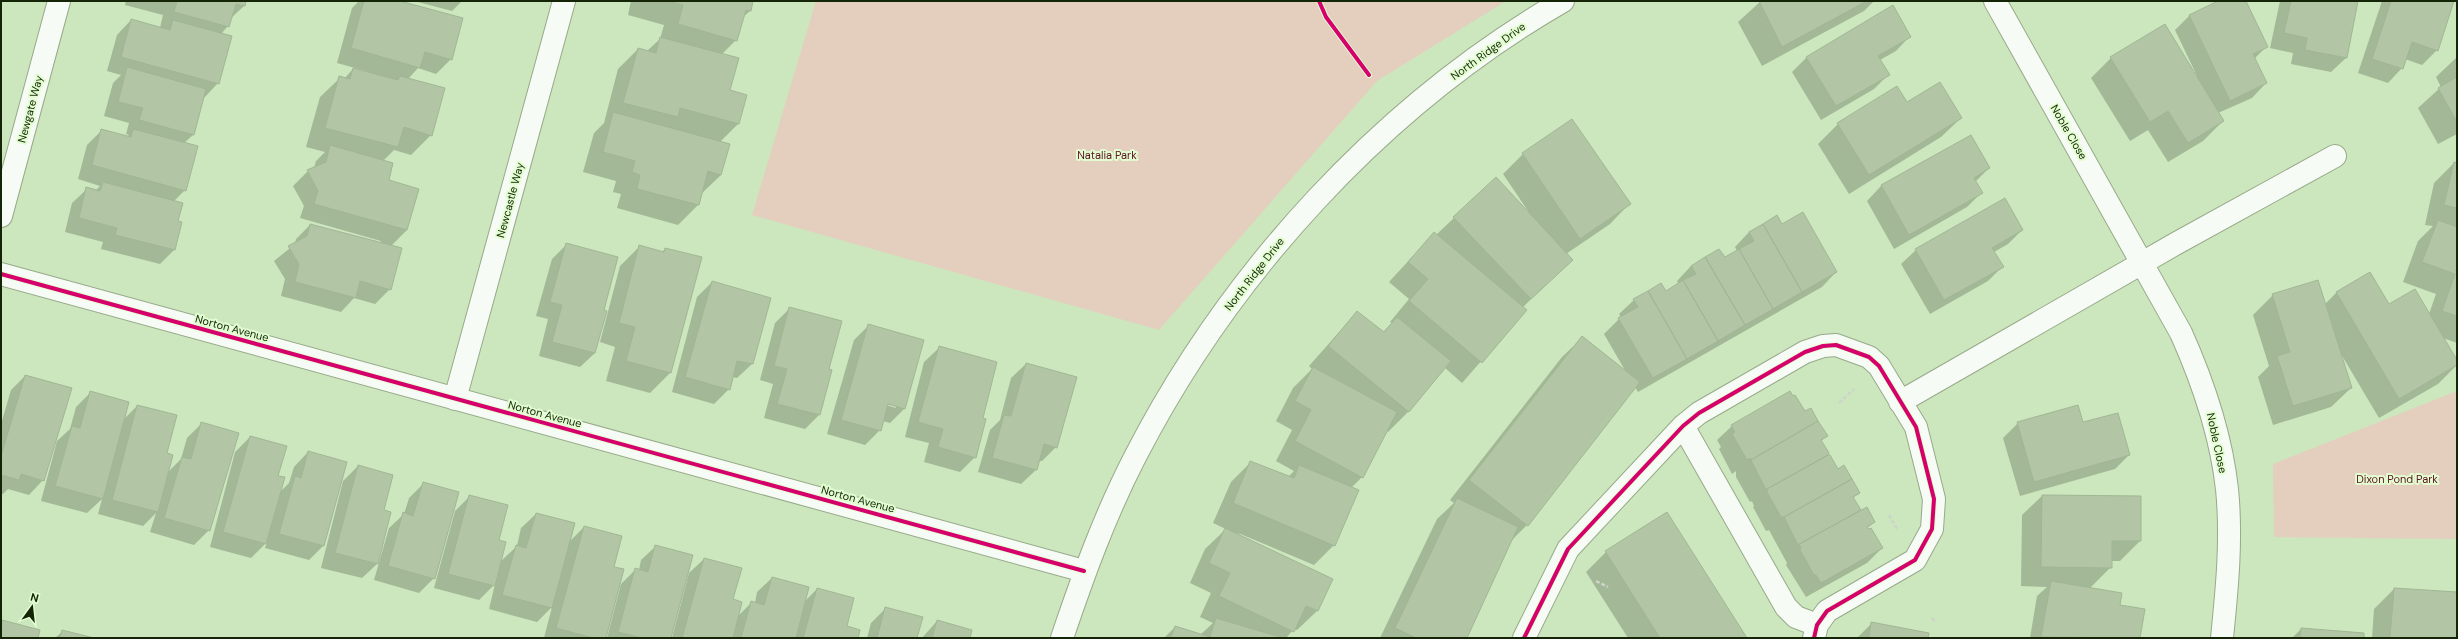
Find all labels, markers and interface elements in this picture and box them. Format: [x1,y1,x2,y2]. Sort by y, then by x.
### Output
street label: North Ridge Drive [1448,19,1528,83]
street label: Newgate Way [14,74,46,144]
street label: Noble Close [2048,102,2090,162]
park label: Natalia Park [1077,148,1137,162]
street label: Newcastle Way [493,161,527,239]
street label: North Ridge Drive [1221,235,1287,313]
street label: Norton Avenue [194,311,270,345]
street label: Norton Avenue [507,397,583,431]
street label: Noble Close [2204,412,2230,474]
park label: Dixon Pond Park [2356,472,2438,486]
street label: Norton Avenue [820,482,896,516]
north arrow [12,587,52,627]
text: N [29,590,40,605]

